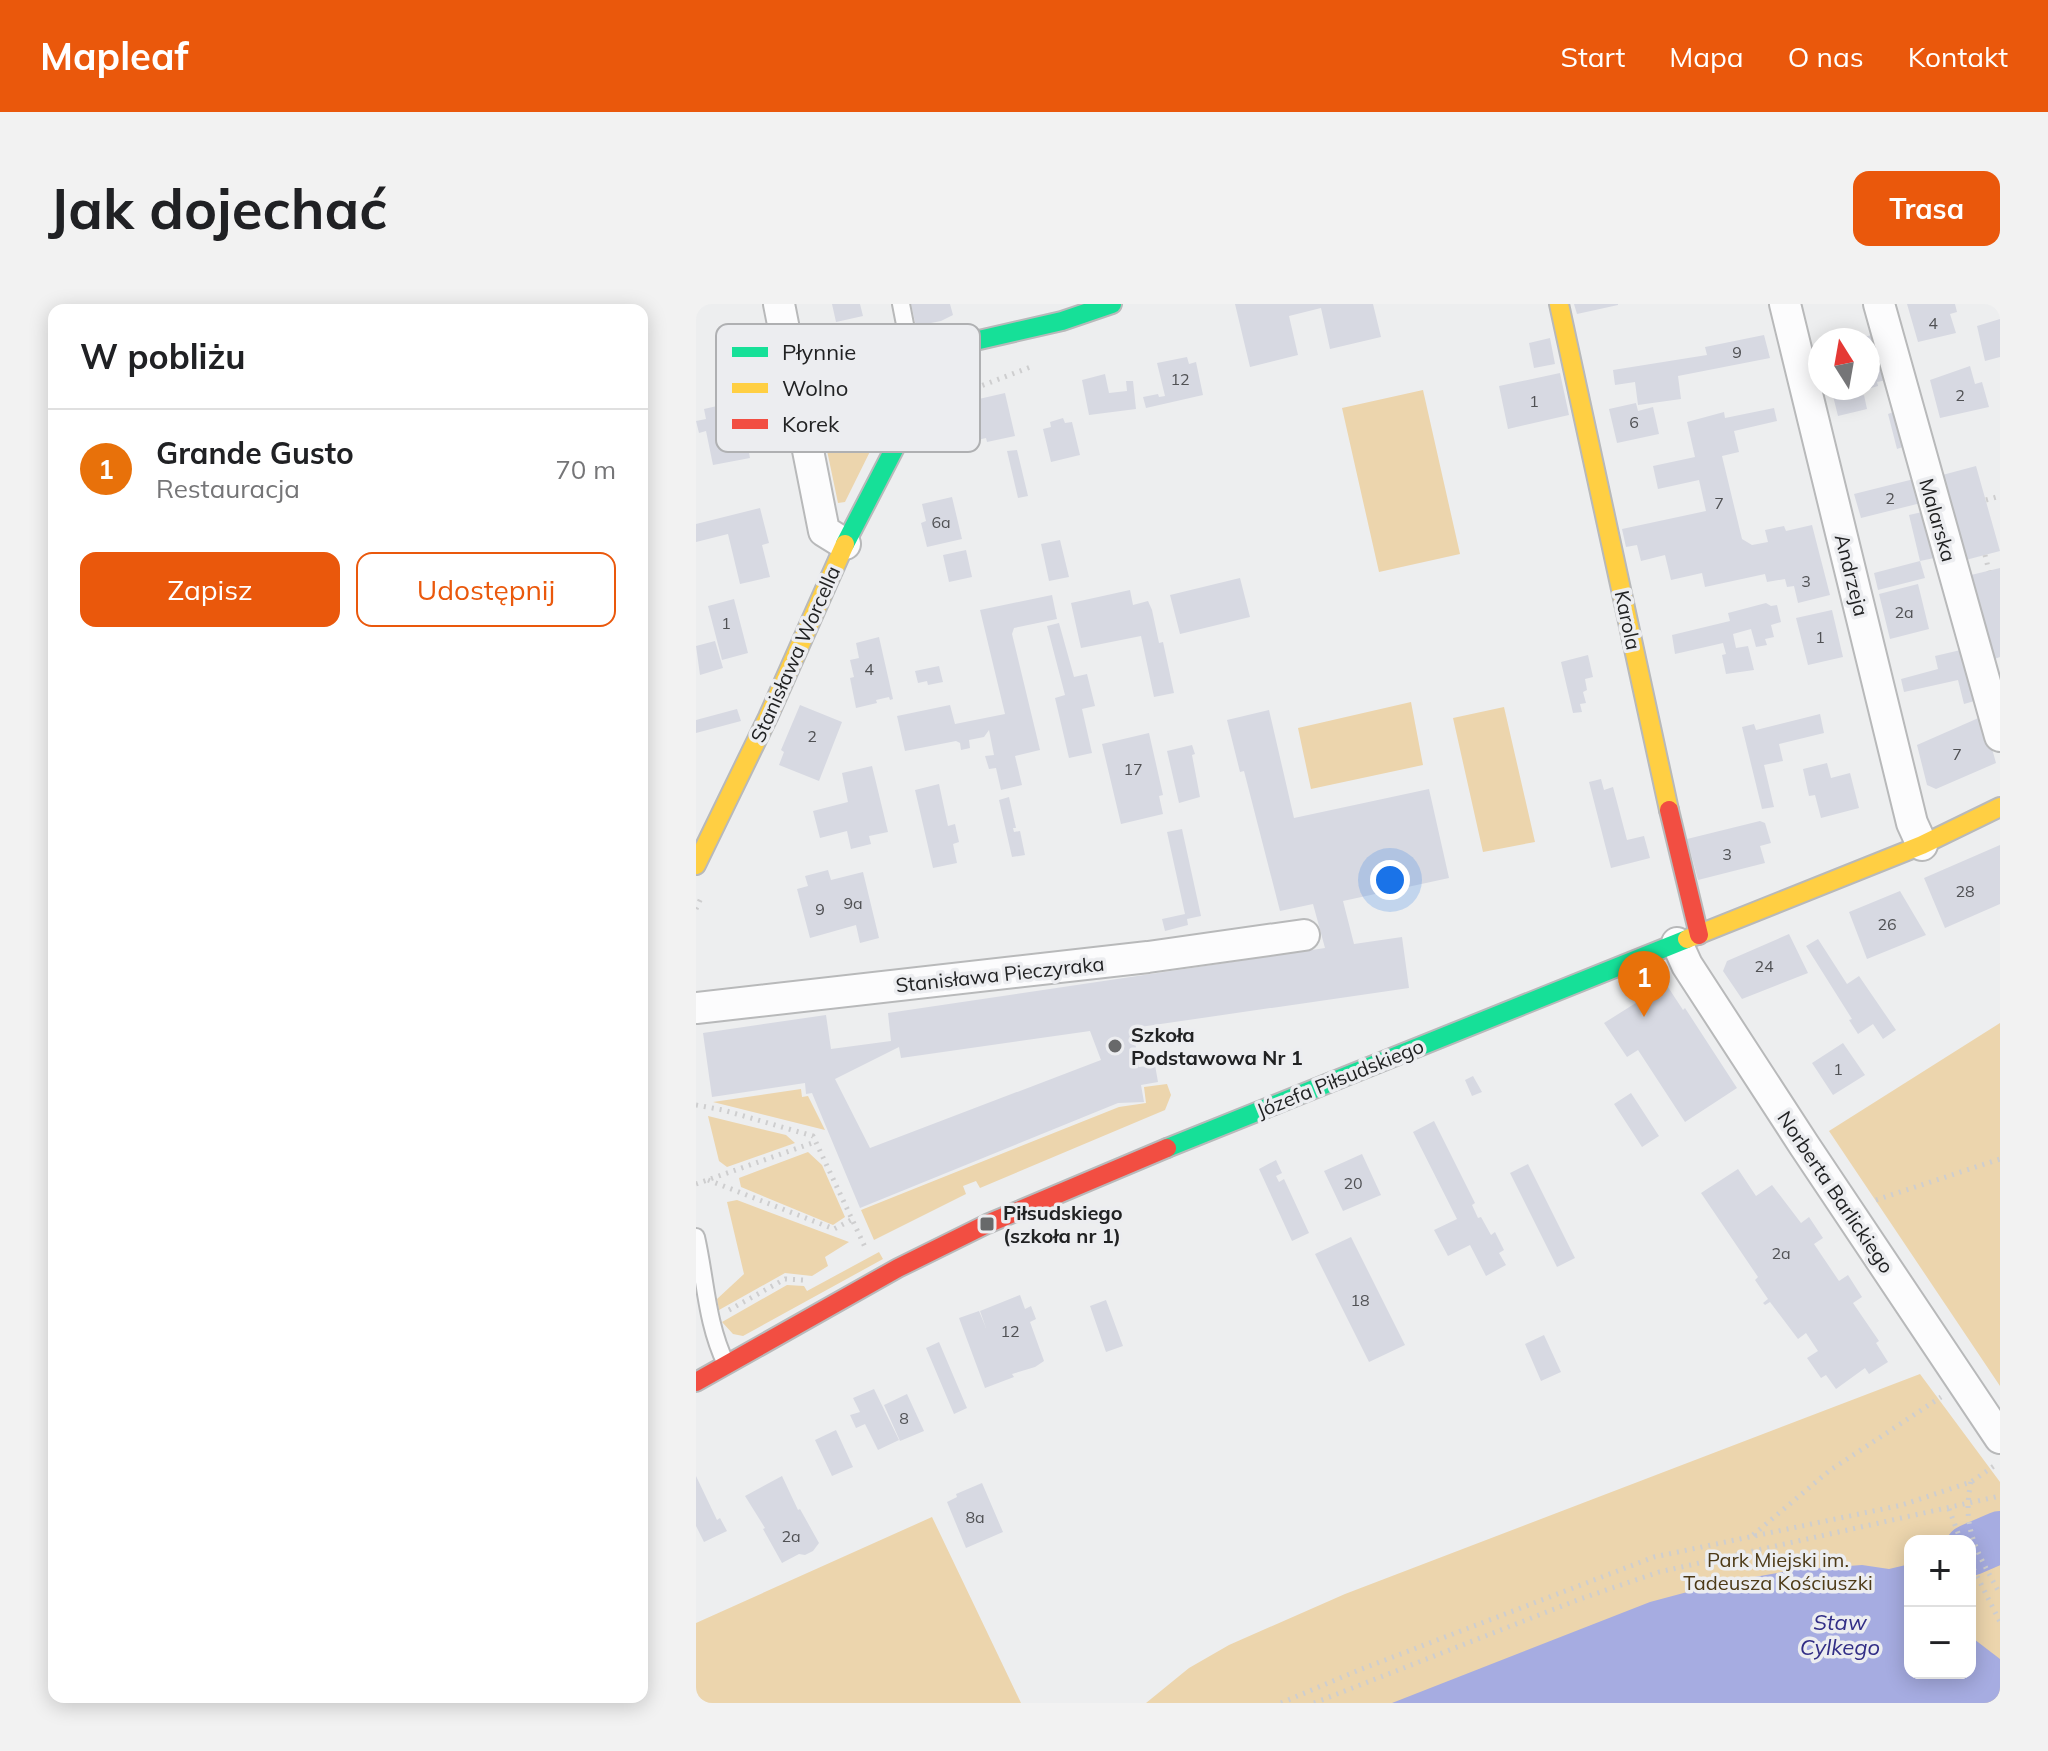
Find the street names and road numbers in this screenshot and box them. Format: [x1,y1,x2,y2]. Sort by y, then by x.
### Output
street label: Malarska [1914,476,1962,564]
street label: Andrzeja [1830,531,1874,619]
street label: Stanisława Worcella [745,562,845,746]
street label: Karola [1610,588,1646,652]
street label: Stanisława Pieczyraka [894,951,1106,997]
street label: Józefa Piłsudskiego [1253,1033,1427,1123]
street label: Norberta Barlickiego [1772,1106,1900,1278]

